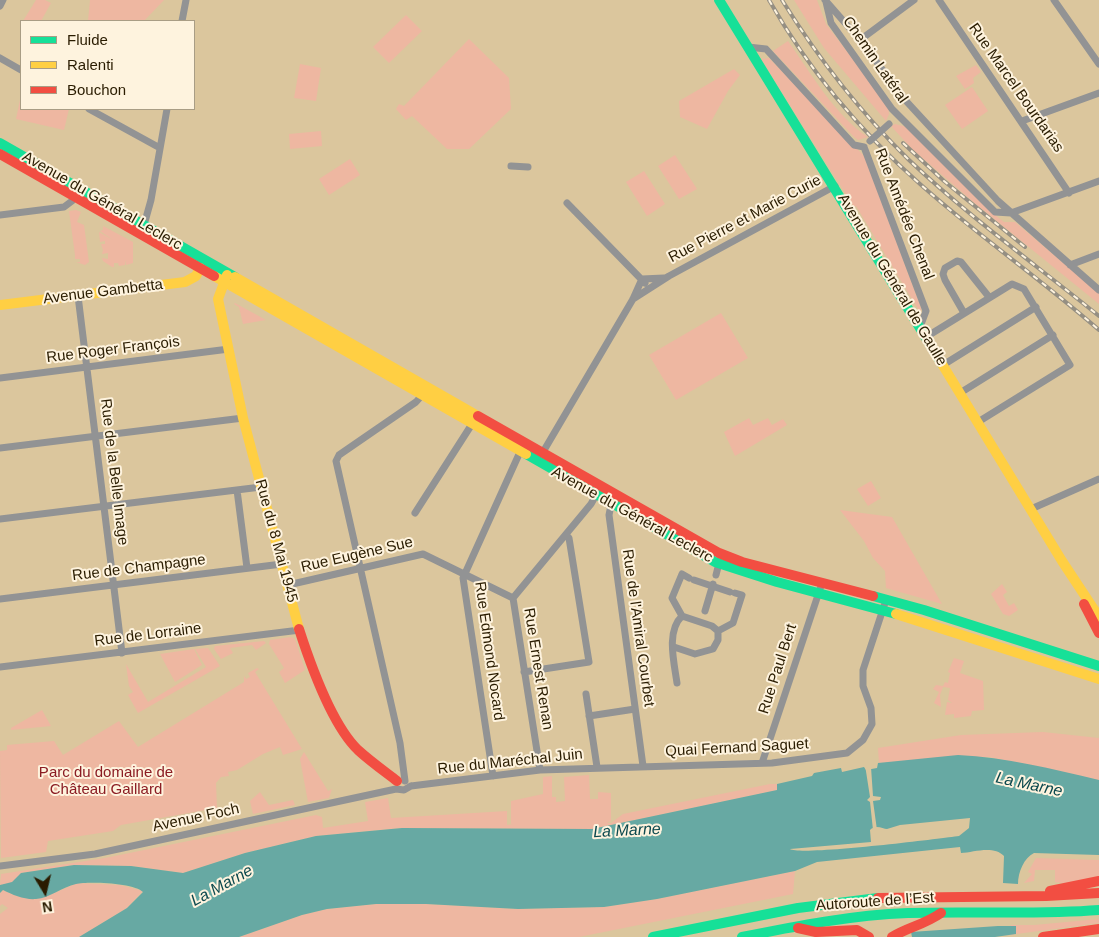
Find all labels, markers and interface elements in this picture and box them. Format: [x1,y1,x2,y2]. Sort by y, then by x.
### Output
street label: Chemin Latéral [838,13,912,107]
legend [20,20,195,110]
street label: Rue Marcel Bourdarias [965,20,1067,156]
text: Fluide [67,31,108,48]
text: Ralenti [67,56,114,73]
text: Bouchon [67,81,126,98]
street label: Rue Amédée Chenal [871,146,937,282]
street label: Avenue du Général Leclerc [19,148,185,254]
street label: Rue Pierre et Marie Curie [666,171,824,267]
street label: Avenue du Général de Gaulle [833,191,951,369]
street label: Avenue Gambetta [42,276,164,308]
street label: Rue Roger François [45,333,181,367]
street label: Rue de la Belle Image [96,398,132,546]
street label: Avenue du Général Leclerc [548,463,716,567]
street label: Rue du 8 Mai 1945 [251,477,301,605]
street label: Rue Eugène Sue [299,533,415,577]
street label: Rue de l'Amiral Courbet [618,548,658,708]
street label: Rue de Champagne [71,551,207,585]
street label: Rue Edmond Nocard [470,580,508,722]
street label: Rue Ernest Renan [519,607,557,731]
street label: Rue de Lorraine [94,620,202,650]
street label: Rue Paul Bert [755,622,801,716]
street label: Quai Fernand Saguet [665,735,809,761]
street label: Rue du Maréchal Juin [437,745,583,779]
park label: Parc du domaine de Château Gaillard [39,764,173,799]
water label: La Marne [994,769,1064,801]
street label: Avenue Foch [151,800,241,836]
water label: La Marne [593,820,661,842]
water label: La Marne [188,861,256,911]
north arrow [20,867,70,917]
street label: Autoroute de l’Est [815,889,935,915]
text: N [41,898,54,916]

